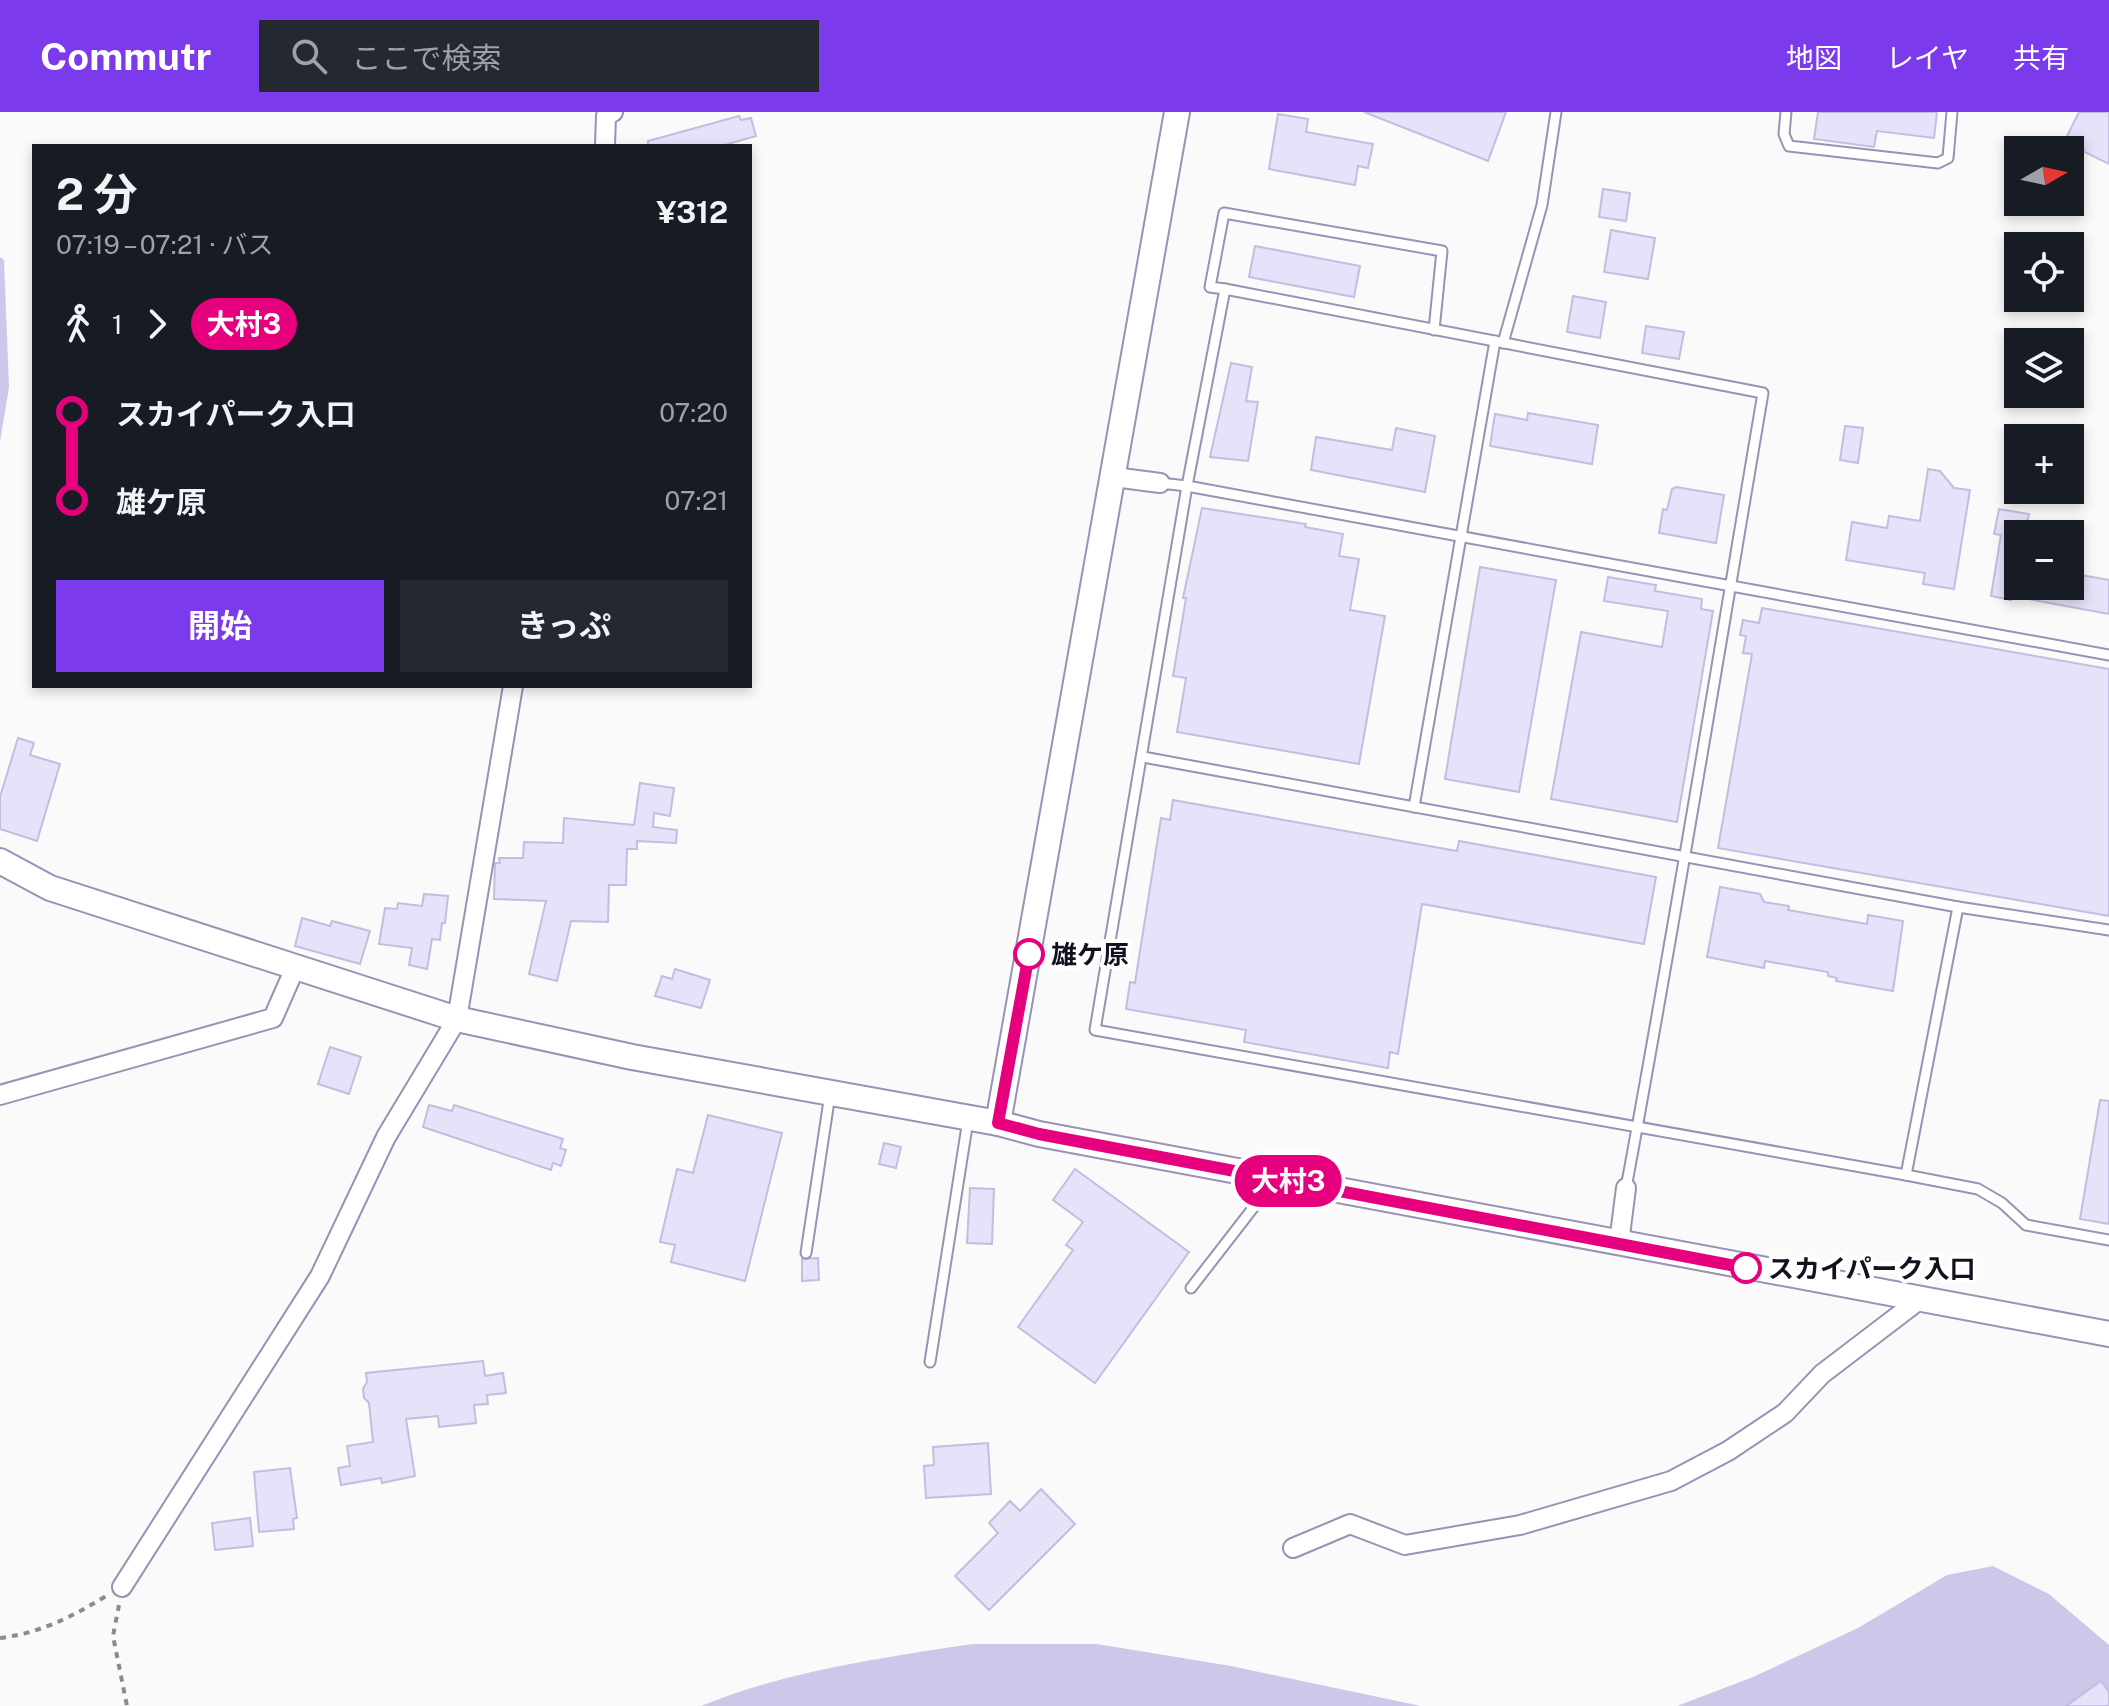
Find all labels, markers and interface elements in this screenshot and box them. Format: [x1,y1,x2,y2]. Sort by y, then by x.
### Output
search box [259,20,819,92]
text: Commutr [40,34,211,79]
icon: search [287,34,331,78]
text: ここで検索 [351,40,501,76]
text: 地図 [1786,41,1842,74]
text: レイヤ [1886,41,1969,74]
text: 共有 [2013,41,2069,74]
north arrow [2004,136,2084,216]
map controls [2004,136,2084,600]
text: 2 分 [56,168,138,220]
text: ¥312 [656,194,728,230]
text: 07:19 – 07:21 · バス [56,229,274,260]
button: locate [2004,232,2084,312]
icon: walk [56,302,100,346]
icon: forward [135,302,179,346]
text: 大村3 [207,307,281,340]
text: 1 [112,309,123,340]
button: layers [2004,328,2084,408]
text: スカイパーク入口 [116,396,355,432]
text: 07:20 [659,397,728,428]
button: + [2004,424,2084,504]
text: 雄ケ原 [116,484,206,520]
text: 07:21 [664,485,728,516]
button: − [2004,520,2084,600]
button: 開始 [56,580,384,672]
button: きっぷ [400,580,728,672]
marker: 雄ケ原 [1014,939,1044,969]
place label: 雄ケ原 [1051,939,1129,970]
line badge: 大村3 [1242,1155,1334,1207]
text: 大村3 [1251,1164,1325,1197]
marker: スカイパーク入口 [1731,1253,1761,1283]
place label: スカイパーク入口 [1768,1253,1975,1284]

